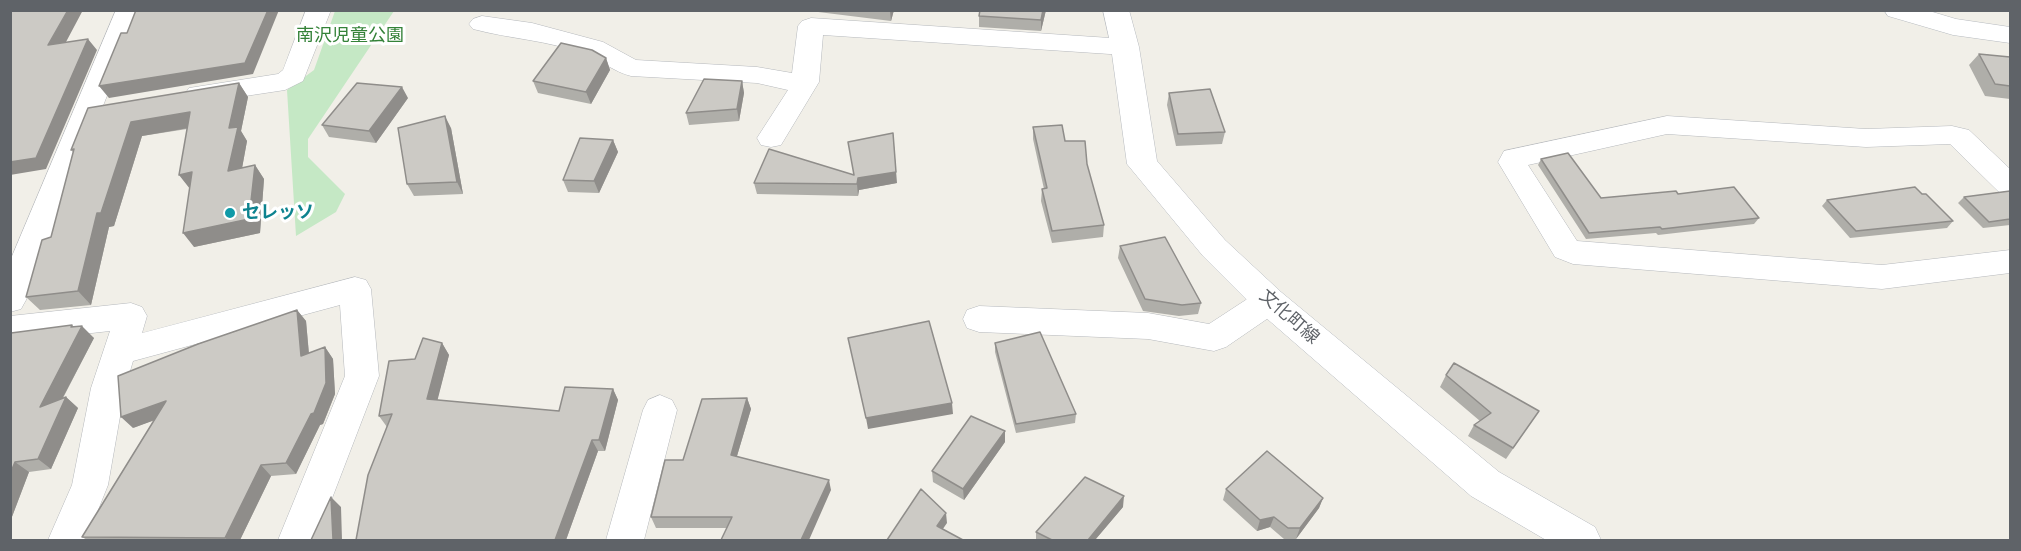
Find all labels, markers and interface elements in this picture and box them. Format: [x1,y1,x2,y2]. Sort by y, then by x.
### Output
park label: 南沢児童公園 [296,25,404,47]
place label: セレッソ [242,202,314,224]
marker: セレッソ [223,206,237,220]
street label: 文化町線 [1255,285,1323,349]

